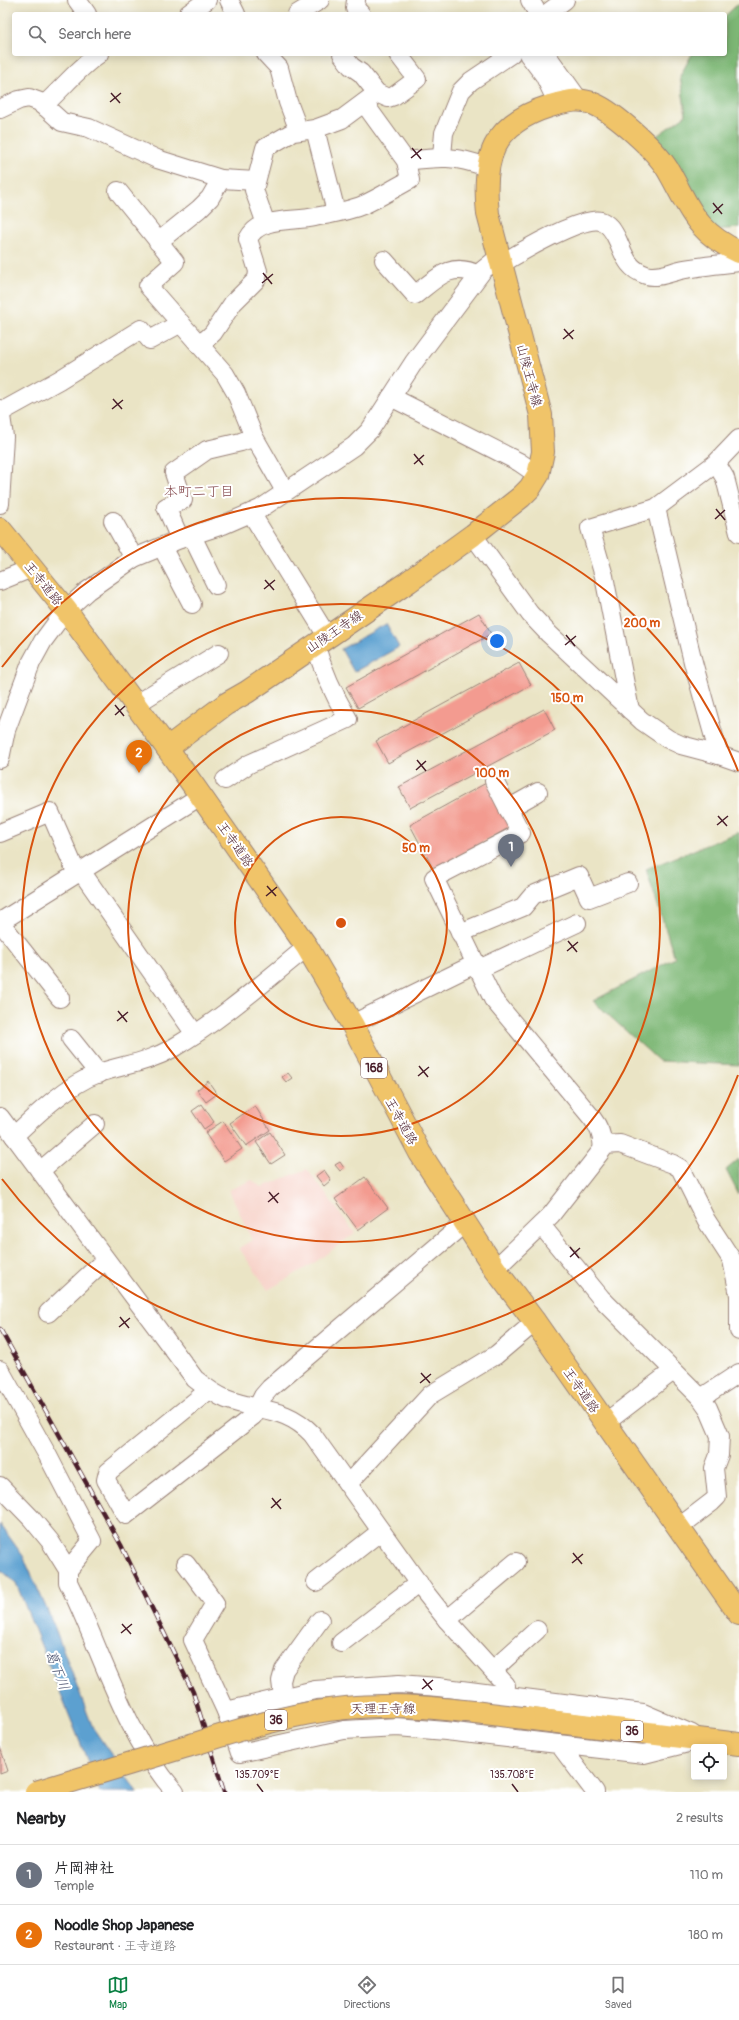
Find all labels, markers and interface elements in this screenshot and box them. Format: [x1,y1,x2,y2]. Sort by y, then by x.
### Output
search box [12,12,727,56]
icon: search [26,23,48,45]
text: Search here [58,25,131,44]
street label: 山陵王寺線 [513,342,545,410]
district label: 本町二丁目 [164,483,234,500]
street label: 王寺道路 [21,558,66,609]
street label: 山陵王寺線 [303,606,367,657]
text: 200 m [624,616,661,631]
your location [487,631,507,651]
text: 150 m [551,691,584,706]
pin: 2 [126,740,152,773]
text: 100 m [475,766,510,781]
street label: 王寺道路 [214,819,257,870]
pin: 1 [498,834,524,867]
text: 50 m [402,841,430,856]
centre of rings [334,916,348,930]
road number: 168 [361,1058,387,1078]
street label: 王寺道路 [382,1095,421,1148]
street label: 王寺道路 [560,1365,603,1416]
water label: 葛下川 [42,1648,73,1693]
street label: 天理王寺線 [350,1701,416,1717]
road number: 36 [265,1710,287,1730]
road number: 36 [621,1721,643,1741]
map controls [691,1744,727,1780]
button: locate [691,1744,727,1780]
text: 135.709°E [235,1769,279,1781]
text: 135.708°E [490,1769,534,1781]
text: Nearby [16,1808,65,1829]
text: 2 results [676,1810,723,1826]
text: 片岡神社 [54,1859,114,1878]
text: 1 [26,1867,32,1883]
text: 110 m [690,1867,723,1883]
text: Temple [54,1878,94,1894]
text: Noodle Shop Japanese [54,1916,194,1935]
text: 2 [25,1927,33,1943]
text: 180 m [688,1927,723,1943]
text: Restaurant · 王寺道路 [54,1938,176,1954]
tab: Map [107,1974,129,2011]
tab: Directions [343,1974,390,2011]
tab: Saved [605,1974,632,2011]

